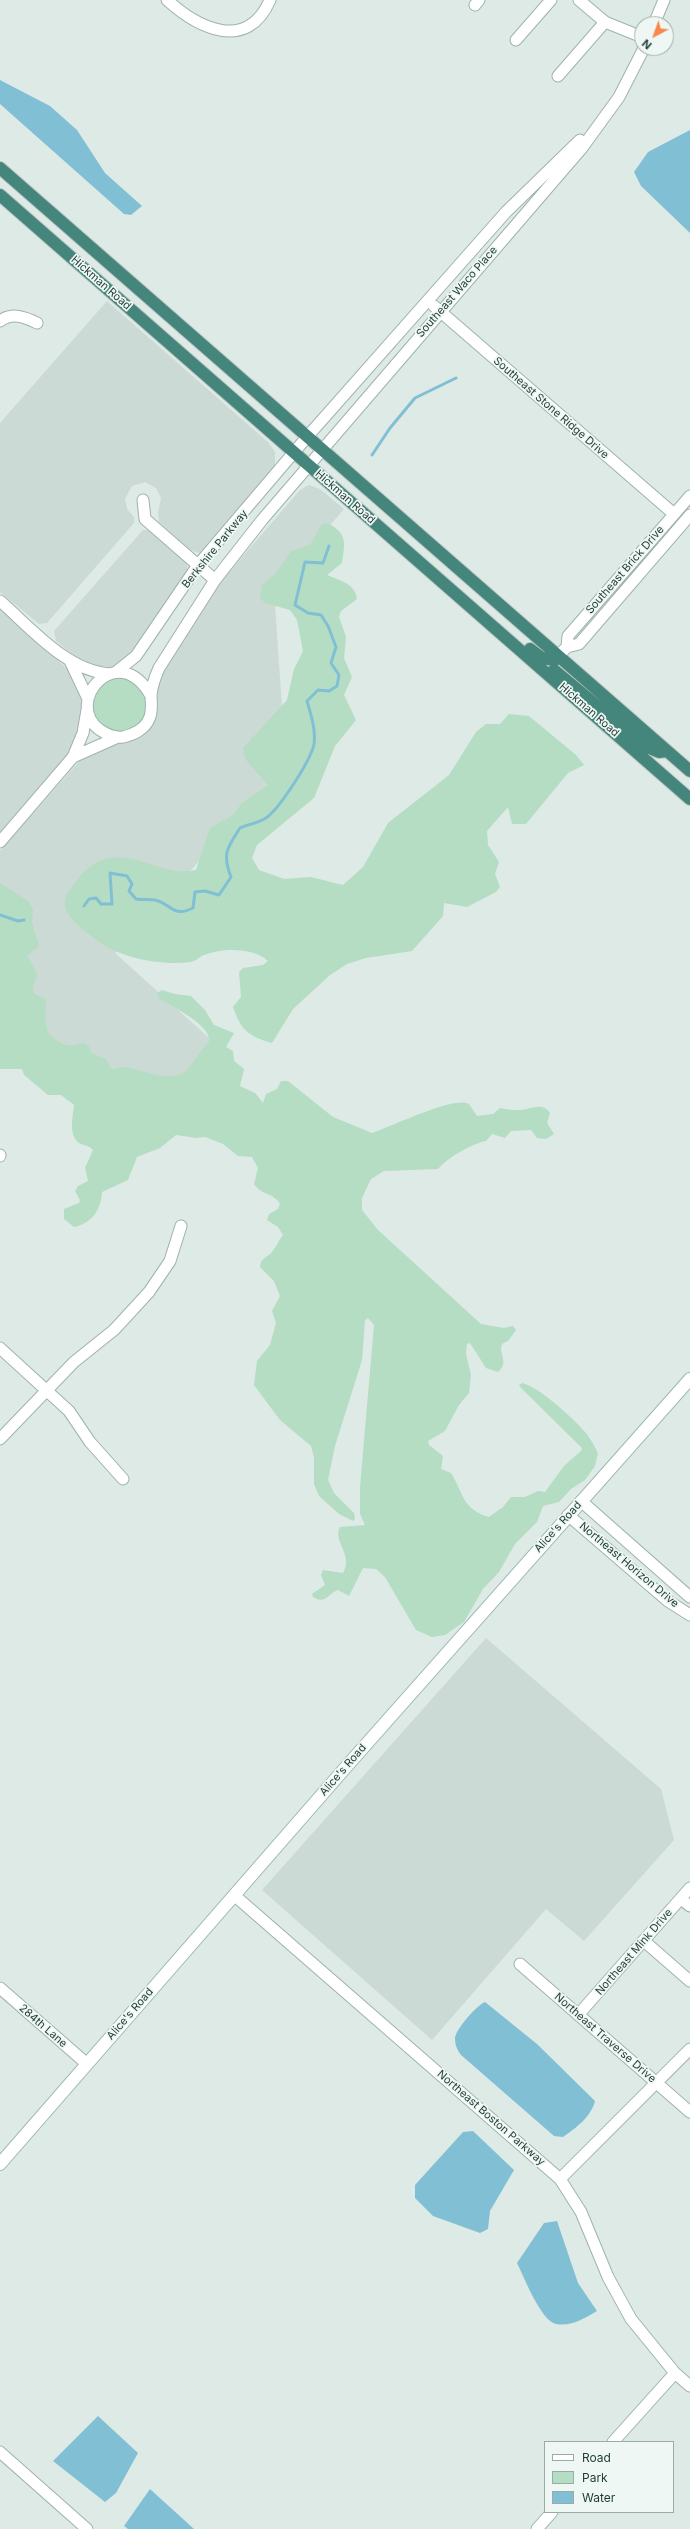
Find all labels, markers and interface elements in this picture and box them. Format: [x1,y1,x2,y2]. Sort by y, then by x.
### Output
north arrow [634,16,674,56]
text: N [639,36,655,52]
street label: Southeast Waco Place [414,244,500,340]
street label: Hickman Road [68,253,134,313]
street label: Southeast Stone Ridge Drive [491,354,611,462]
street label: Hickman Road [312,467,378,527]
street label: Berkshire Parkway [179,507,251,591]
street label: Southeast Brick Drive [583,523,667,617]
street label: Hickman Road [556,680,622,740]
street label: Alice's Road [532,1499,584,1555]
street label: Northeast Horizon Drive [577,1520,681,1610]
street label: Alice's Road [317,1741,369,1799]
street label: Northeast Mink Drive [593,1906,675,1998]
street label: Alice's Road [104,1985,156,2043]
street label: Northeast Traverse Drive [552,1990,658,2086]
street label: 284th Lane [16,2002,70,2050]
street label: Northeast Boston Parkway [434,2068,548,2168]
legend [544,2441,674,2513]
text: Road [582,2450,611,2465]
text: Park [582,2470,608,2485]
text: Water [582,2490,615,2505]

